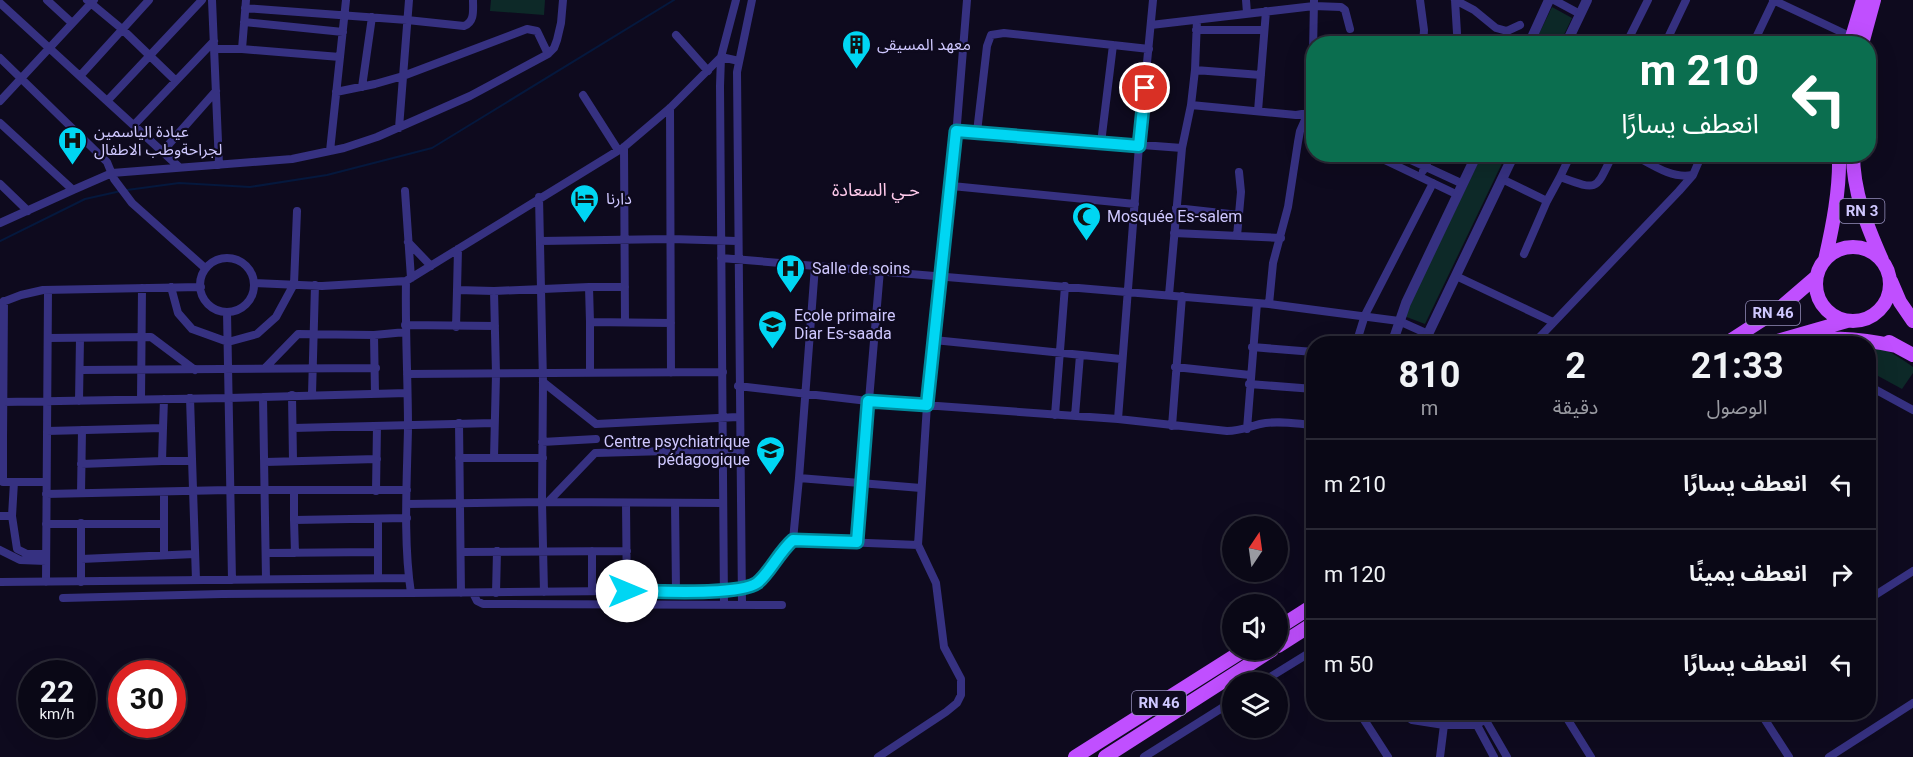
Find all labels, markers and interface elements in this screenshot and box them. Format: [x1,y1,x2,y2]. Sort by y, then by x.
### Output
building icon: معهد المسيقى [840,28,872,70]
place label: معهد المسيقى [877,35,971,54]
text: 210 m [1640,46,1759,95]
icon: left [1780,60,1858,138]
pin [1119,62,1170,113]
icon: arrive [1128,71,1161,104]
text: انعطف يسارًا [1621,108,1759,140]
place label: عيادة الياسمين لجراحةوطب الاطفال [94,122,222,160]
hospital icon: عيادة الياسمين لجراحةوطب الاطفال [57,124,89,166]
district label: حـي السعادة [832,179,920,203]
hotel icon: دارنا [569,182,601,224]
place label: دارنا [606,189,632,208]
road number: RN 3 [1840,199,1884,223]
mosque icon: Mosquée Es-salem [1070,200,1102,242]
place label: Mosquée Es-salem [1107,207,1242,226]
hospital icon: Salle de soins [775,252,807,294]
place label: Salle de soins [812,259,910,278]
road number: RN 46 [1746,301,1800,325]
place label: Ecole primaire Diar Es-saada [794,306,895,343]
school or university icon: Ecole primaire Diar Es-saada [757,308,789,350]
text: 2 [1565,345,1586,387]
text: 21:33 [1691,345,1784,387]
text: 810 [1398,354,1460,396]
text: دقيقة [1553,395,1598,419]
text: الوصول [1707,395,1768,419]
text: m [1421,396,1438,420]
place label: Centre psychiatrique pédagogique [604,432,750,469]
school or university icon: Centre psychiatrique pédagogique [755,434,787,476]
icon: left [1825,468,1858,501]
text: انعطف يسارًا [1683,471,1807,496]
text: 210 m [1324,472,1386,497]
north arrow [1222,516,1288,582]
map controls [1222,516,1288,738]
icon: right [1825,558,1858,591]
position arrow [595,559,659,623]
text: انعطف يمينًا [1689,561,1807,586]
text: 120 m [1324,562,1386,587]
button: sound [1222,594,1288,660]
icon: left [1825,648,1858,681]
text: انعطف يسارًا [1683,651,1807,676]
text: 50 m [1324,652,1374,677]
speed limit sign: 30 [108,660,186,738]
button: layers [1222,672,1288,738]
text: 22 [40,674,74,709]
road number: RN 46 [1132,691,1186,715]
text: km/h [39,705,75,723]

